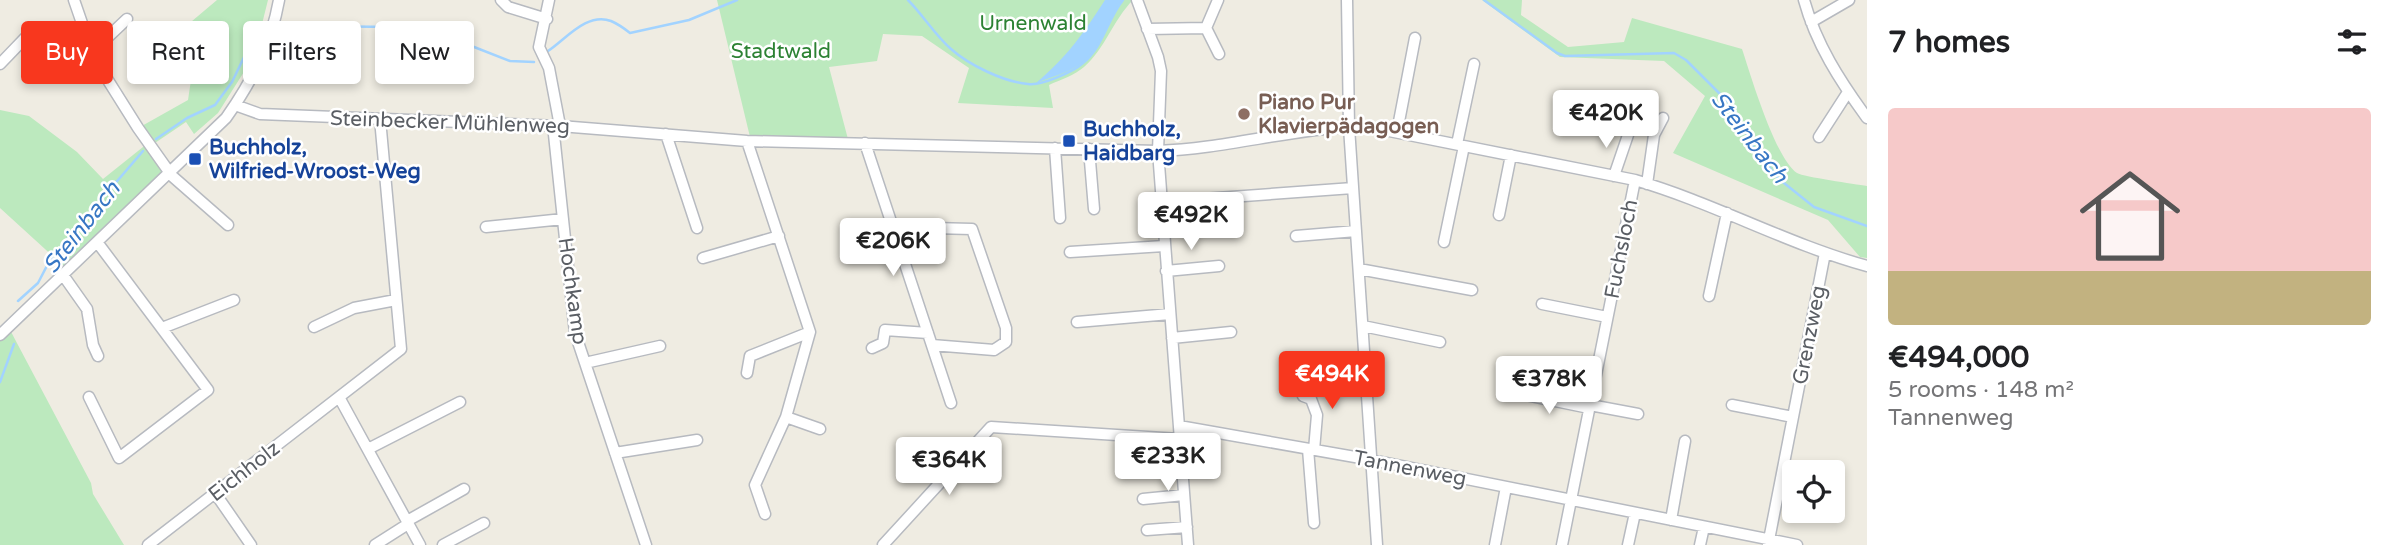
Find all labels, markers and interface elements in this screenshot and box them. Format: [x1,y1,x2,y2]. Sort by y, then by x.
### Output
park label: Urnenwald [979,11,1087,36]
chip: Buy [21,21,113,84]
chip: Rent [127,21,229,84]
chip: Filters [243,21,361,84]
chip: New [375,21,474,84]
icon: filters [2333,23,2371,61]
text: 7 homes [1888,24,2010,61]
park label: Stadtwald [731,39,831,64]
water label: Steinbach [1705,86,1794,190]
place label: Piano Pur Klavierpädagogen [1258,90,1439,139]
pin: €420K [1557,90,1655,150]
text: €420K [1569,99,1643,127]
street label: Steinbecker Mühlenweg [330,106,570,139]
marker: Piano Pur Klavierpädagogen [1236,106,1252,122]
place label: Buchholz, Haidbarg [1083,117,1181,166]
marker: Buchholz, Haidbarg [1061,133,1077,149]
place label: Buchholz, Wilfried-Wroost-Weg [209,135,421,184]
marker: Buchholz, Wilfried-Wroost-Weg [187,151,203,167]
icon: home [2067,153,2193,279]
water label: Steinbach [37,175,127,279]
pin: €492K [1142,192,1240,252]
street label: Fuchsloch [1600,197,1643,301]
text: €492K [1154,201,1228,229]
pin: €206K [844,218,942,278]
text: €206K [856,227,930,255]
street label: Hochkamp [553,236,592,346]
street label: Grenzweg [1788,283,1831,387]
text: €494,000 [1888,339,2029,376]
pin: €494K [1283,352,1381,411]
pin: €378K [1500,356,1598,416]
text: €494K [1295,360,1369,388]
text: €378K [1512,365,1586,393]
text: 5 rooms · 148 m² [1888,376,2074,404]
text: Tannenweg [1888,404,2014,432]
pin: €233K [1119,434,1217,493]
street label: Eichholz [204,436,285,507]
pin: €364K [900,438,998,497]
text: €233K [1131,442,1205,470]
street label: Tannenweg [1351,445,1469,492]
text: €364K [912,446,986,474]
map controls [1782,460,1845,523]
button: locate [1782,460,1845,523]

